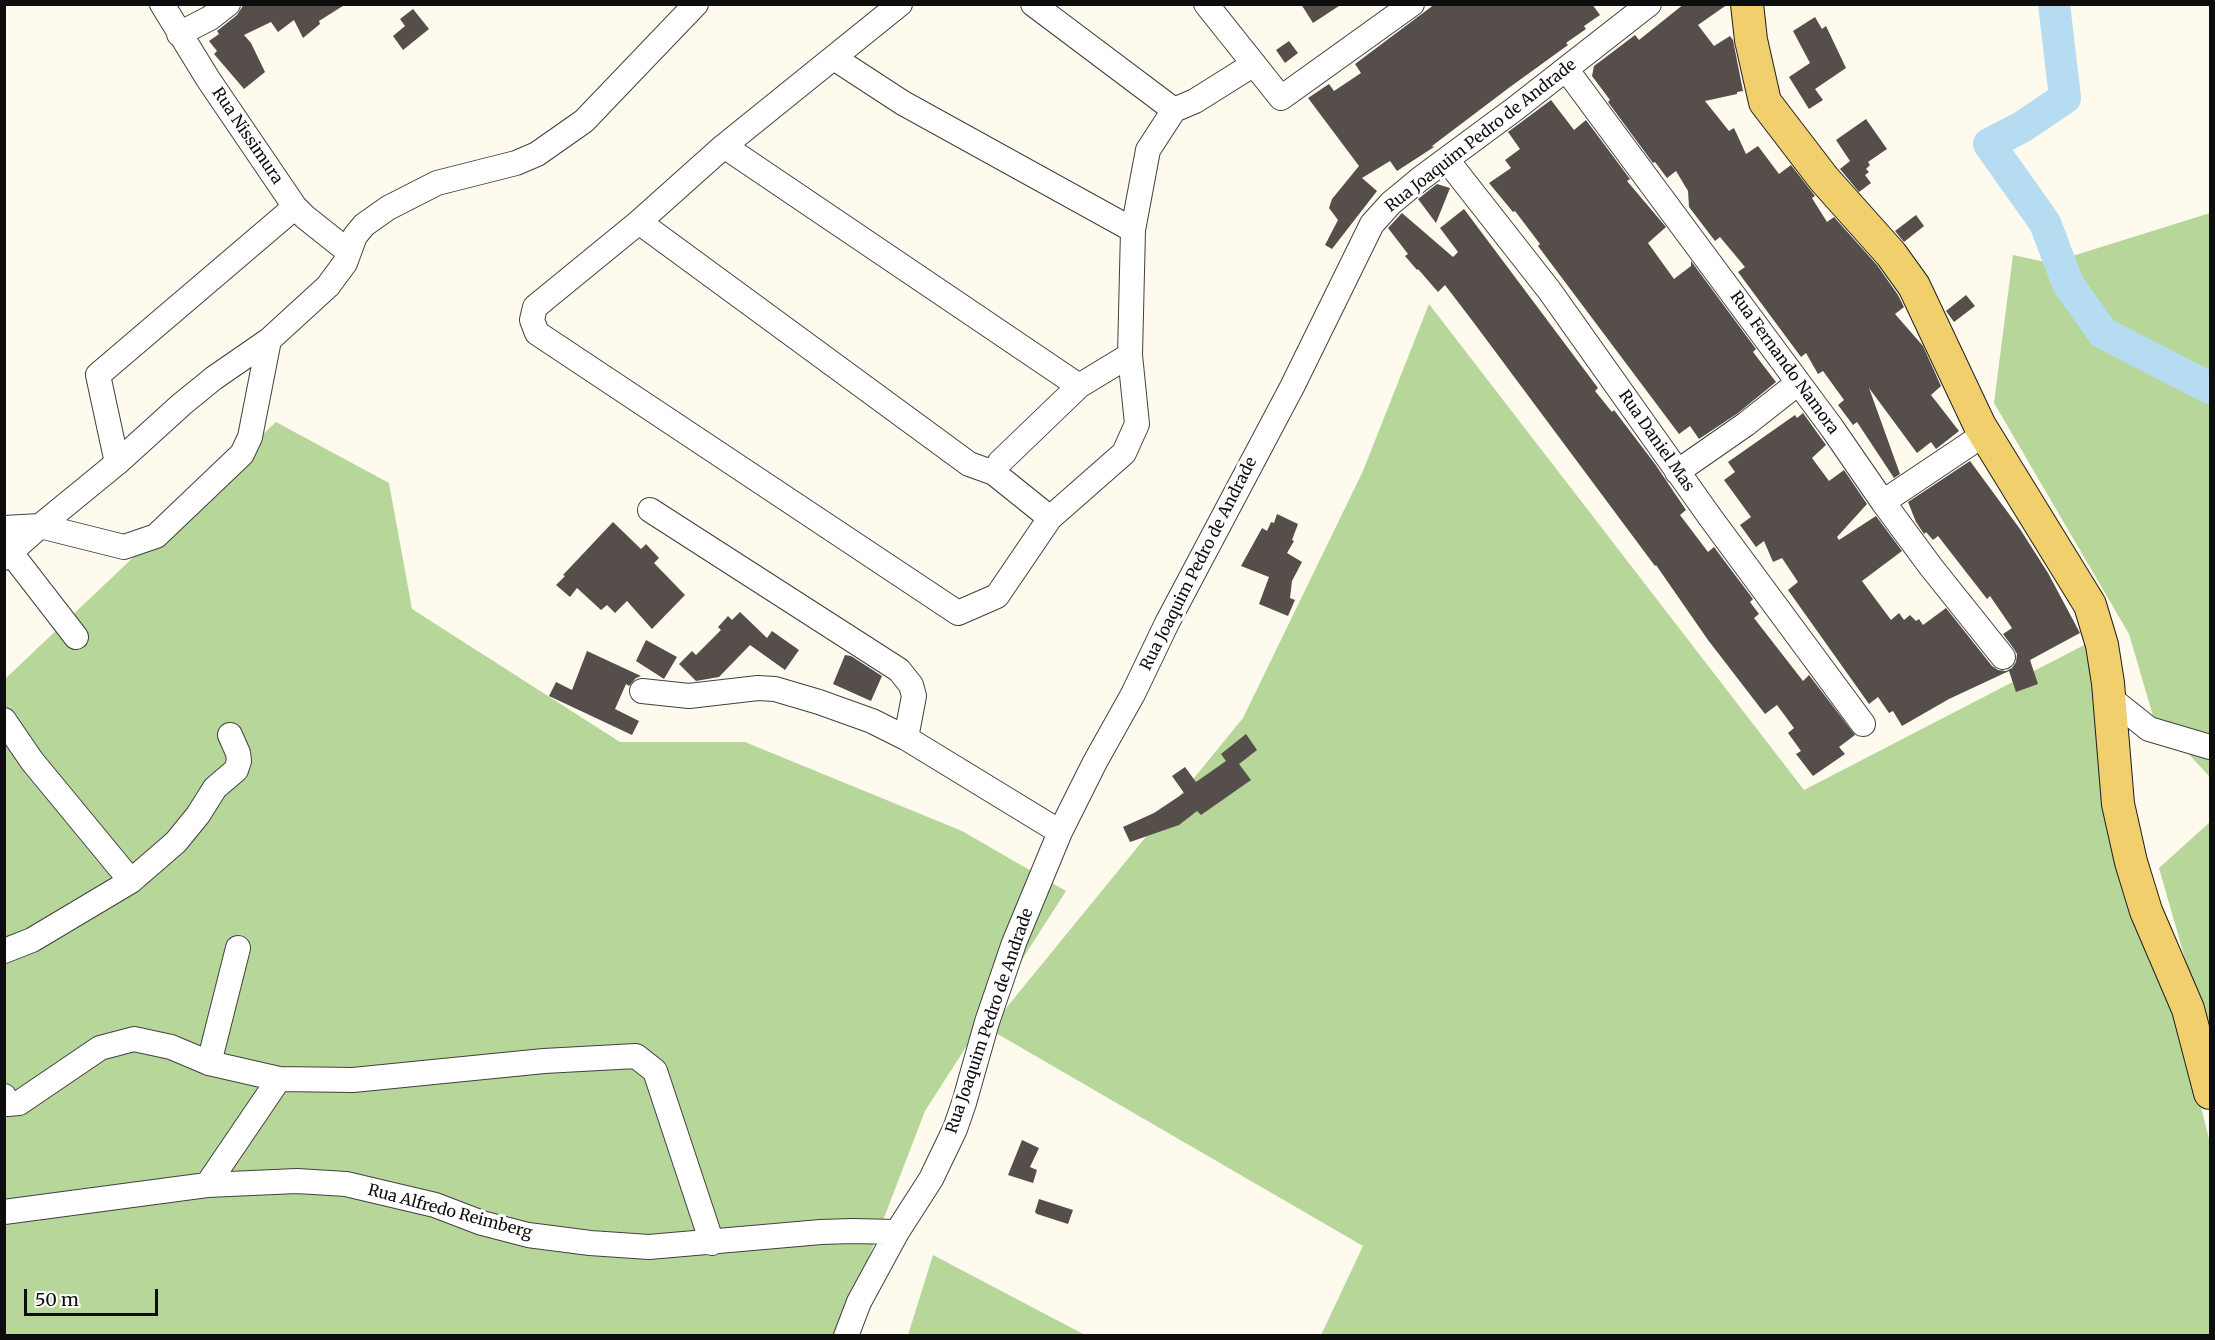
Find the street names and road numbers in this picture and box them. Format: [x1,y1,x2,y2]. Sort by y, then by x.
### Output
street label: Rua Joaquim Pedro de Andrade [1382,56,1580,216]
street label: Rua Nissimura [208,84,286,188]
street label: Rua Fernando Namora [1726,288,1842,438]
street label: Rua Daniel Mas [1614,387,1698,495]
street label: Rua Joaquim Pedro de Andrade [1137,454,1261,674]
street label: Rua Joaquim Pedro de Andrade [942,906,1038,1136]
street label: Rua Alfredo Reimberg [366,1181,534,1243]

